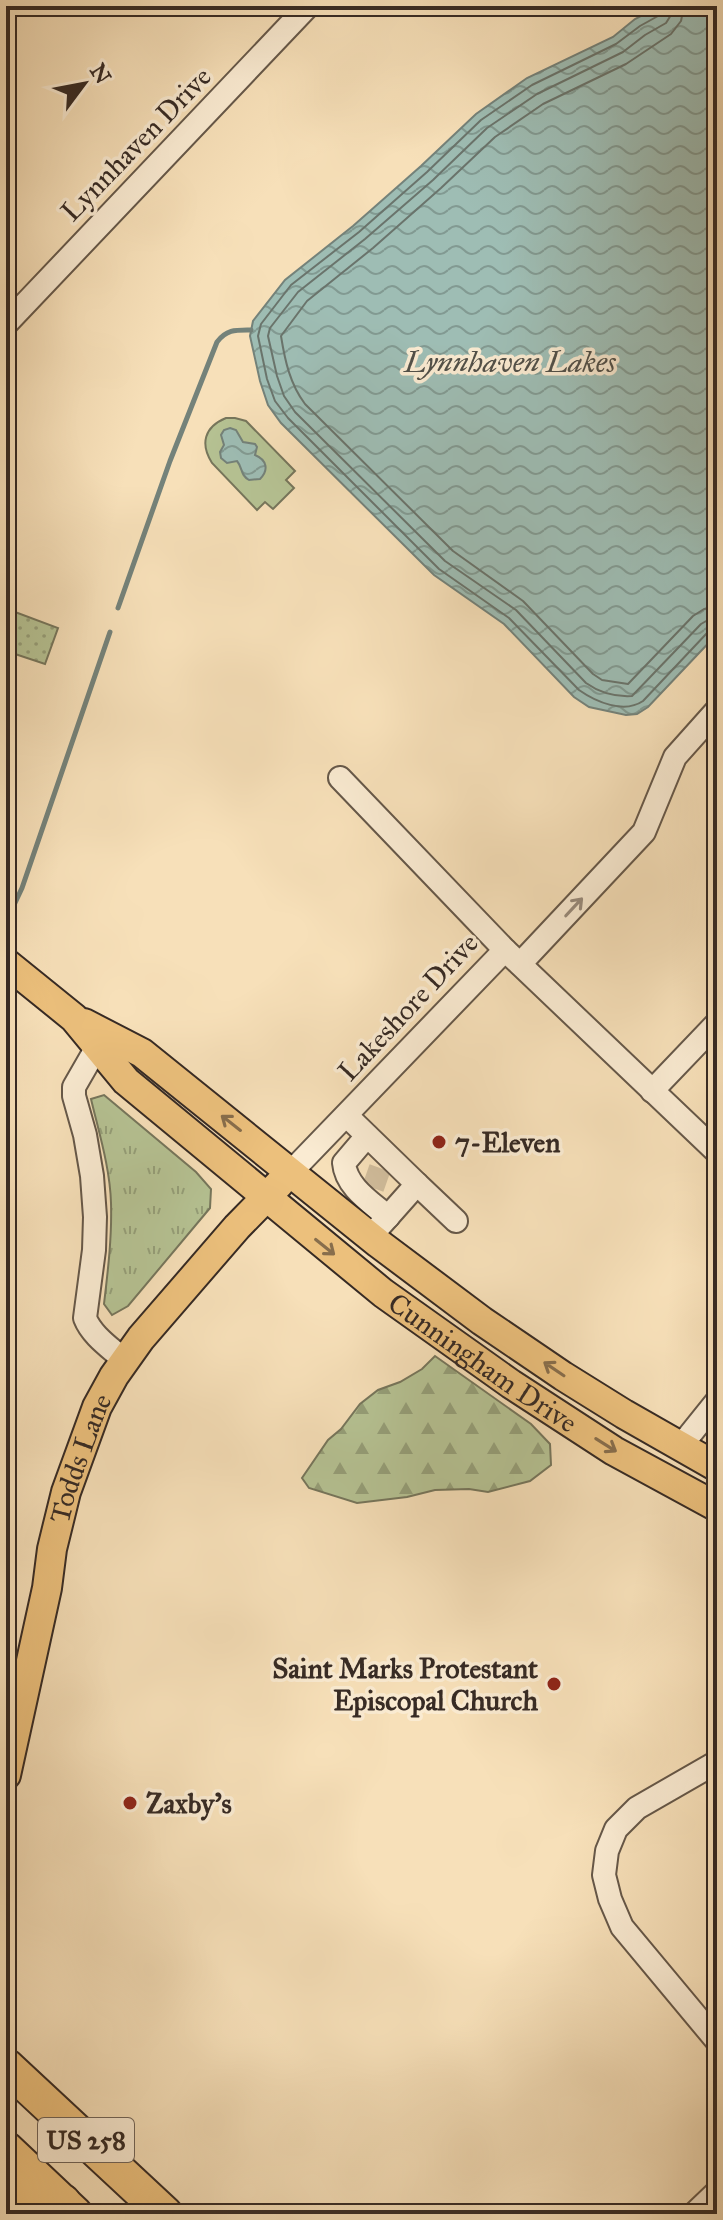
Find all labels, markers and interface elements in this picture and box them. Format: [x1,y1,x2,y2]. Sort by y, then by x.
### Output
north arrow [44,44,124,124]
street label: Lynnhaven Drive [53,59,219,229]
text: N [84,59,117,89]
water label: Lynnhaven Lakes [402,344,617,380]
one-way arrow [564,897,583,917]
street label: Lakeshore Drive [331,926,485,1088]
one-way arrow [221,1114,242,1132]
place label: 7-Eleven [455,1125,560,1160]
marker: 7-Eleven [430,1133,448,1151]
one-way arrow [314,1238,335,1256]
street label: Cunningham Drive [382,1285,584,1440]
one-way arrow [543,1361,566,1377]
street label: Todds Lane [42,1387,119,1526]
one-way arrow [594,1438,617,1454]
place label: Saint Marks Protestant Episcopal Church [272,1651,538,1718]
marker: Saint Marks Protestant Episcopal Church [545,1675,563,1693]
place label: Zaxby's [146,1786,232,1821]
marker: Zaxby's [121,1794,139,1812]
road number: US 258 [38,2118,134,2162]

